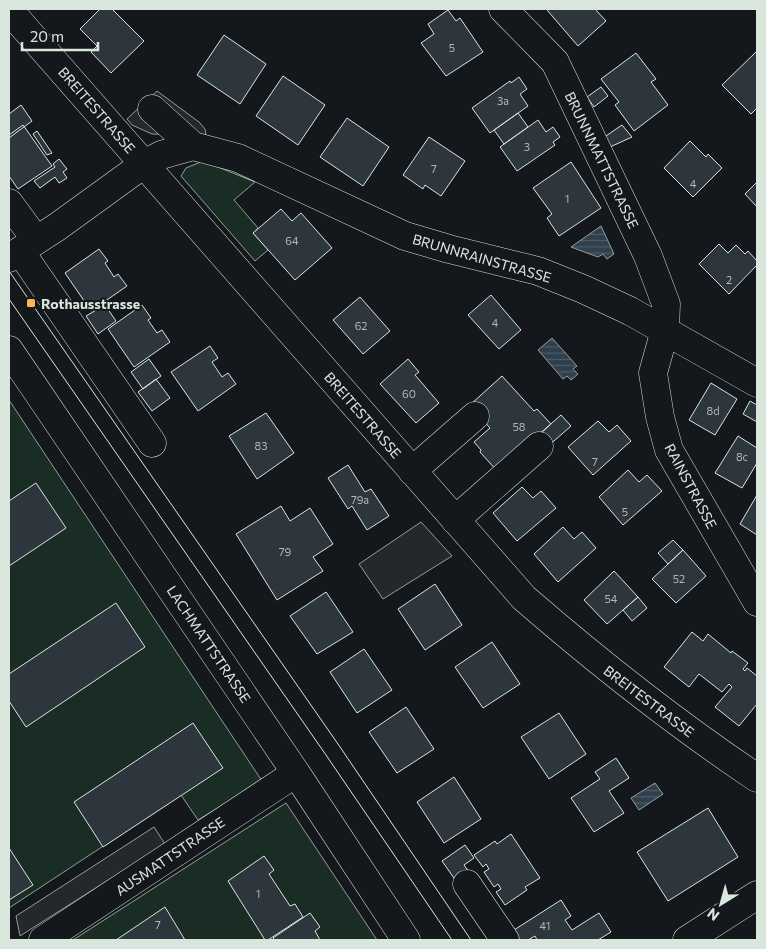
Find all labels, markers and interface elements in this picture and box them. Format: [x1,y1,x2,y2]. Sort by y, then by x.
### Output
scale bar [22,20,99,52]
text: 20 m [30,27,64,45]
house number: 5 [449,41,455,54]
street label: BREITESTRASSE [55,63,139,157]
street label: BRUNNMATTSTRASSE [561,89,643,231]
house number: 3a [497,94,509,107]
house number: 3 [524,140,530,153]
house number: 7 [431,162,437,175]
house number: 4 [690,177,697,190]
house number: 1 [565,192,569,205]
street label: BRUNNRAINSTRASSE [411,230,553,286]
house number: 64 [285,234,299,247]
house number: 2 [726,273,732,286]
place label: Rothausstrasse [41,295,140,312]
marker: Rothausstrasse [25,297,37,309]
house number: 4 [492,316,499,329]
house number: 62 [355,319,367,332]
street label: BREITESTRASSE [321,368,405,462]
house number: 60 [402,387,416,400]
house number: 8d [706,404,720,417]
house number: 58 [513,420,526,433]
house number: 83 [255,439,267,452]
street label: RAINSTRASSE [661,440,721,532]
house number: 8c [736,450,748,463]
house number: 7 [592,455,598,468]
house number: 79a [351,493,369,506]
house number: 5 [622,505,628,518]
house number: 79 [279,545,292,558]
house number: 52 [673,572,685,585]
street label: LACHMATTSTRASSE [163,582,255,706]
house number: 54 [605,592,618,605]
street label: BREITESTRASSE [600,662,698,740]
street label: AUSMATTSTRASSE [112,813,228,899]
north arrow [696,879,746,929]
house number: 1 [256,887,260,900]
text: N [704,905,722,925]
house number: 7 [155,918,161,931]
house number: 41 [540,919,550,932]

